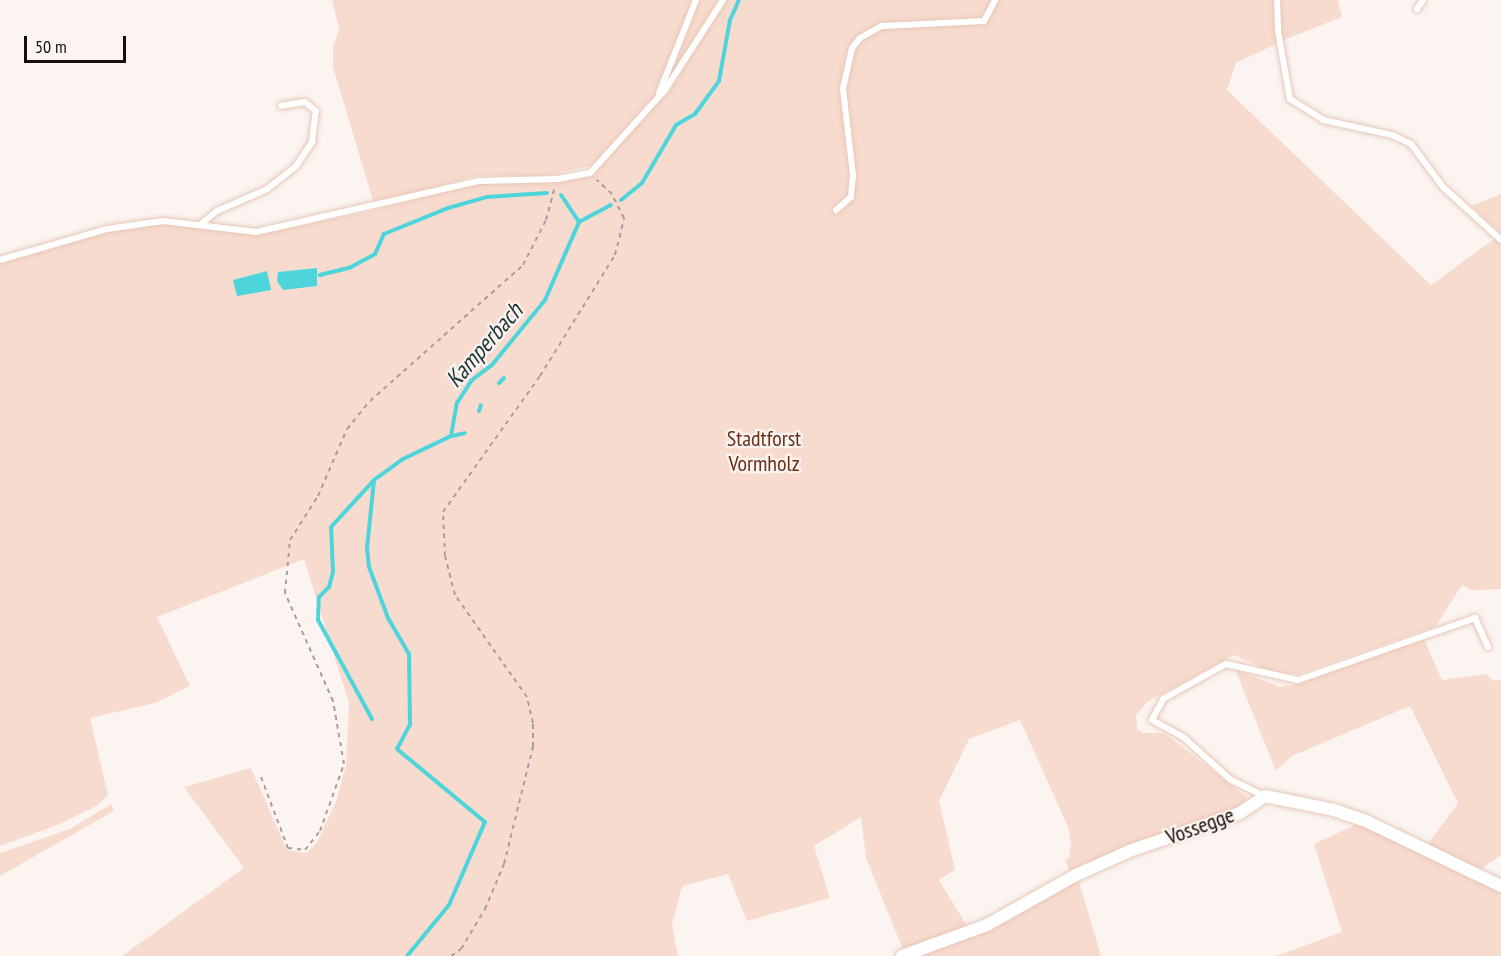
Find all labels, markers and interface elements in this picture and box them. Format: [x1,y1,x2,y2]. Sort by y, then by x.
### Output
scale bar [27,24,129,62]
text: 50 m [35,35,67,58]
water label: Kamperbach [439,297,529,393]
park label: Stadtforst Vormholz [727,425,801,476]
street label: Vossegge [1162,802,1238,850]

